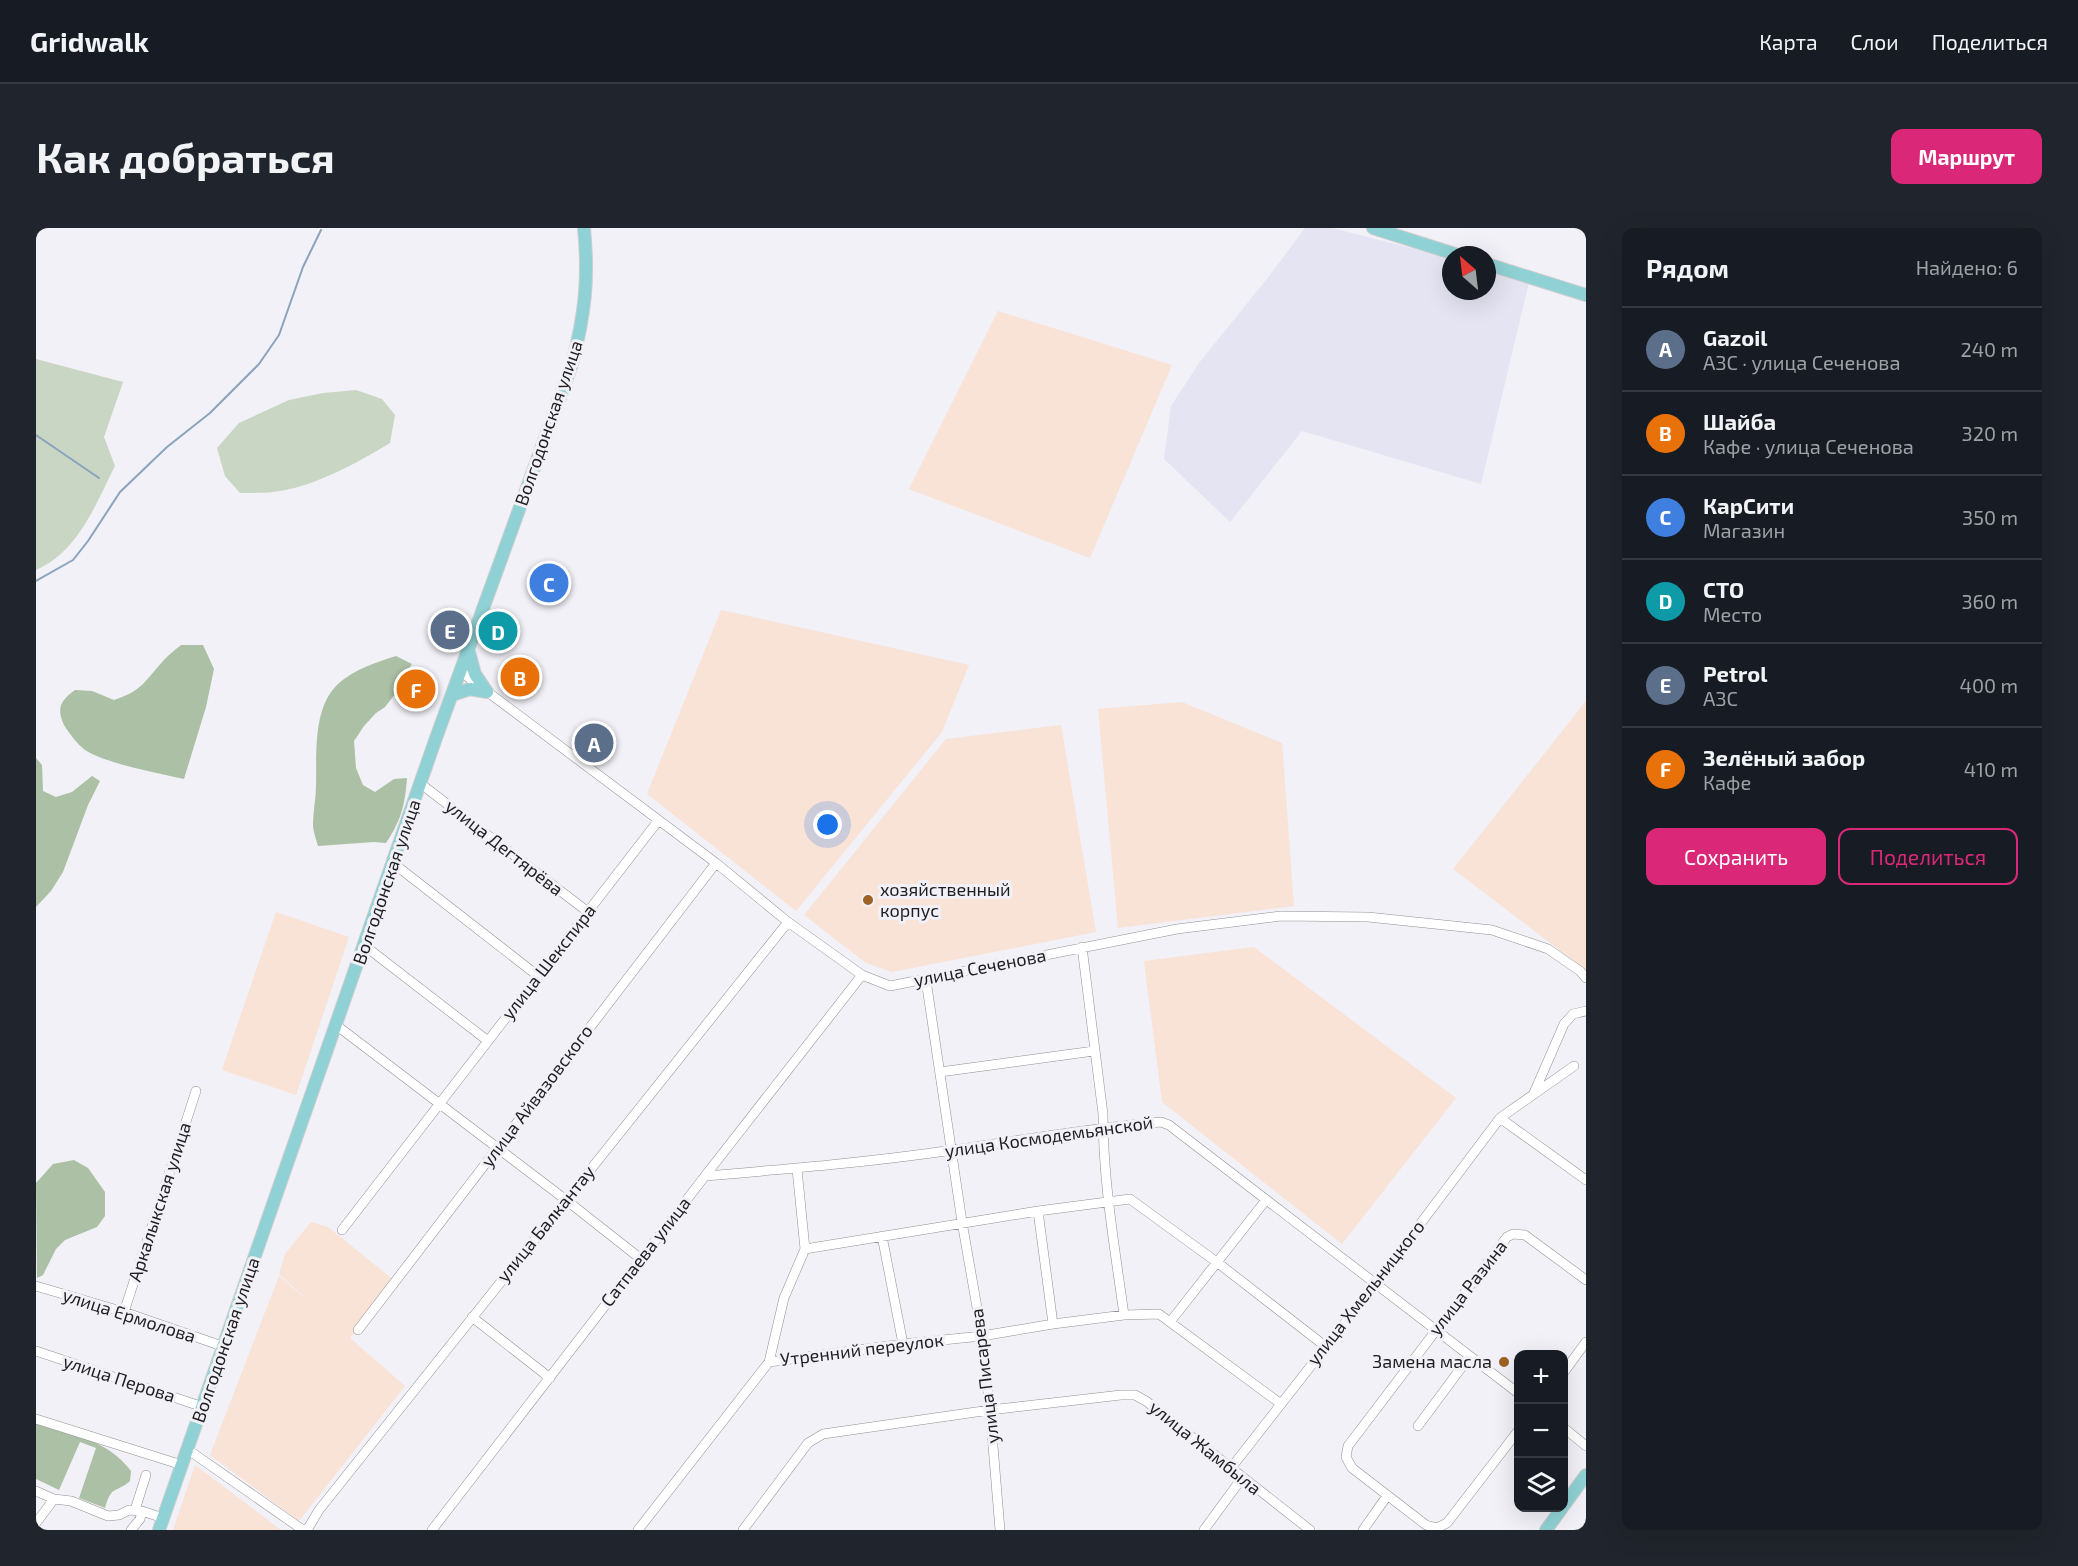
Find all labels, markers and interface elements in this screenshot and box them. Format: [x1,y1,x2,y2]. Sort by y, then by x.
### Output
text: Gridwalk [30,24,149,58]
text: Карта [1759,29,1818,54]
text: Слои [1851,29,1899,54]
text: Поделиться [1932,29,2048,54]
button: Маршрут [1891,129,2042,184]
text: Как добраться [36,131,335,181]
north arrow [1442,246,1496,300]
text: Рядом [1646,252,1729,283]
text: Найдено: 6 [1916,255,2018,279]
text: Gazoil [1703,324,1768,350]
street label: Волгодонская улица [509,337,587,508]
text: A [1659,337,1672,361]
text: 240 m [1960,337,2018,361]
text: АЗС · улица Сеченова [1703,350,1900,374]
text: Шайба [1703,408,1776,434]
text: B [1659,421,1672,445]
text: 320 m [1962,421,2018,445]
text: Кафе · улица Сеченова [1703,434,1914,458]
text: КарСити [1703,492,1794,518]
text: C [1660,505,1671,529]
text: 350 m [1962,505,2018,529]
text: Магазин [1703,518,1785,542]
pin: C [530,560,568,606]
text: СТО [1703,576,1744,602]
text: D [1659,589,1672,613]
text: 360 m [1961,589,2018,613]
text: Место [1703,602,1762,626]
pin: E [430,608,470,652]
pin: D [478,608,518,654]
pin: B [500,654,540,700]
text: Petrol [1703,660,1767,686]
pin: F [396,666,436,712]
text: E [1660,673,1671,697]
text: 400 m [1960,673,2018,697]
text: АЗС [1703,686,1738,710]
pin: A [574,720,614,766]
text: Зелёный забор [1703,744,1865,770]
text: F [1660,757,1671,781]
text: 410 m [1964,757,2018,781]
text: Кафе [1703,770,1751,794]
street label: улица Дегтярёва [441,794,568,900]
street label: Волгодонская улица [347,796,425,967]
your location [813,810,842,839]
button: Сохранить [1646,828,1826,885]
button: Поделиться [1838,828,2018,885]
place label: хозяйственный корпус [880,878,1011,921]
marker: хозяйственный корпус [861,893,875,907]
street label: улица Шекспира [496,899,600,1024]
street label: улица Сеченова [912,943,1048,991]
street label: улица Айвазовского [476,1020,597,1171]
street label: улица Космодемьянской [943,1111,1154,1162]
street label: Аркалыкская улица [123,1119,195,1284]
street label: улица Балкантау [492,1160,599,1286]
street label: Сатпаева улица [596,1192,695,1311]
street label: улица Хмельницкого [1302,1216,1429,1369]
street label: улица Разина [1423,1235,1511,1339]
street label: Волгодонская улица [186,1254,264,1425]
street label: улица Ермолова [60,1283,199,1347]
street label: улица Писарева [965,1307,1003,1445]
street label: Утренний переулок [779,1328,945,1370]
street label: улица Перова [60,1350,178,1407]
place label: Замена масла [1372,1350,1492,1372]
map controls [1514,1350,1568,1512]
button: + [1514,1350,1568,1404]
marker: Замена масла [1497,1355,1511,1369]
street label: улица Жамбыла [1145,1395,1266,1499]
button: − [1514,1404,1568,1458]
button: layers [1514,1458,1568,1512]

